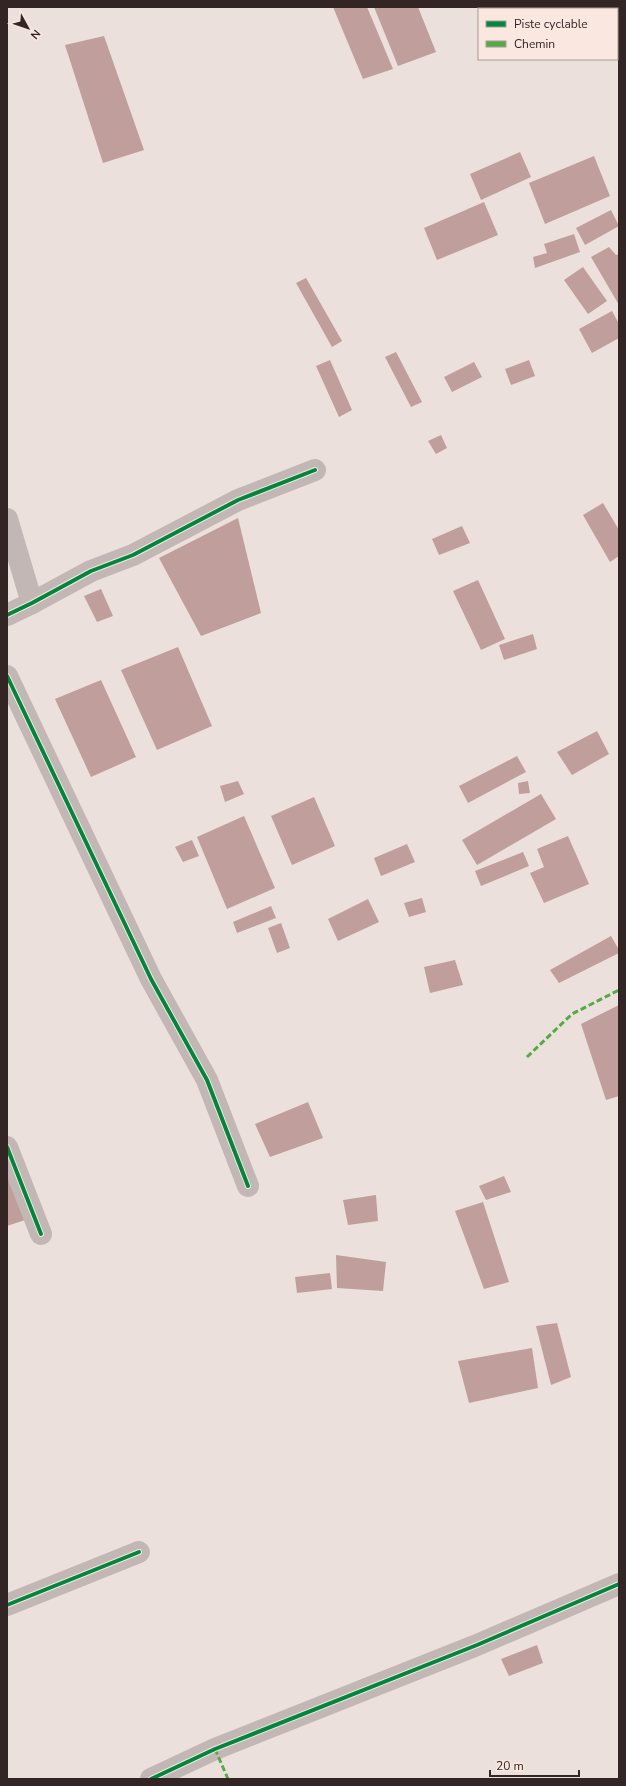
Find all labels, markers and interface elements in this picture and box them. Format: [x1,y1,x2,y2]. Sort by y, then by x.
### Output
north arrow [8,8,48,48]
legend [478,8,618,60]
text: Piste cyclable [514,16,588,32]
text: N [27,26,44,42]
text: Chemin [514,36,555,52]
scale bar [490,1752,579,1778]
text: 20 m [496,1758,524,1774]

